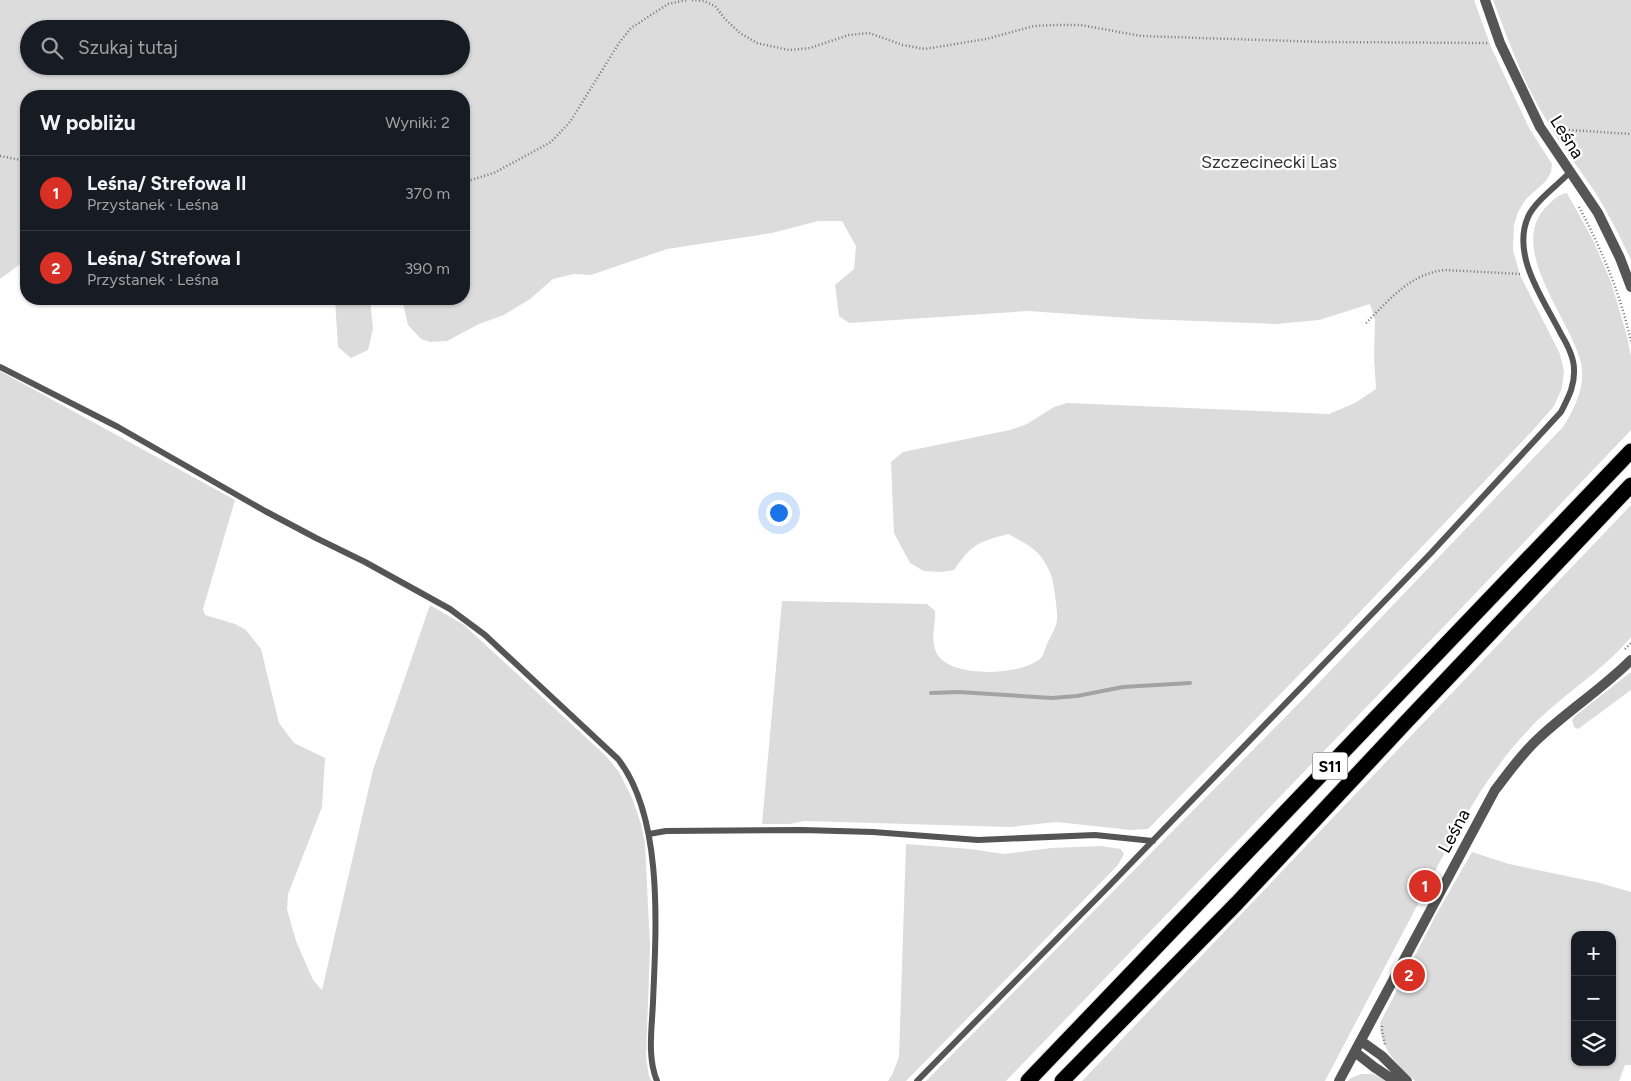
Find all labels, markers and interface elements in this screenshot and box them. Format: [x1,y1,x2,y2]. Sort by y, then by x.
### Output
search box [20,20,470,75]
icon: search [38,34,66,62]
text: Szukaj tutaj [78,36,178,59]
text: W pobliżu [40,110,136,135]
street label: Leśna [1545,111,1589,163]
text: Wyniki: 2 [385,113,450,132]
park label: Szczecinecki Las [1201,151,1337,173]
text: Leśna/ Strefowa II [87,172,246,195]
text: 1 [53,184,59,203]
text: 370 m [405,184,450,203]
text: Przystanek · Leśna [87,195,219,214]
text: Leśna/ Strefowa I [87,247,241,270]
text: 2 [51,259,61,278]
text: 390 m [404,259,450,278]
text: Przystanek · Leśna [87,270,219,289]
your location [766,500,792,526]
road number: S11 [1312,752,1348,779]
street label: Leśna [1433,805,1475,857]
pin: 1 [1409,867,1441,905]
map controls [1571,931,1616,1066]
button: + [1571,931,1616,976]
pin: 2 [1393,956,1425,994]
button: − [1571,976,1616,1021]
button: layers [1571,1021,1616,1066]

